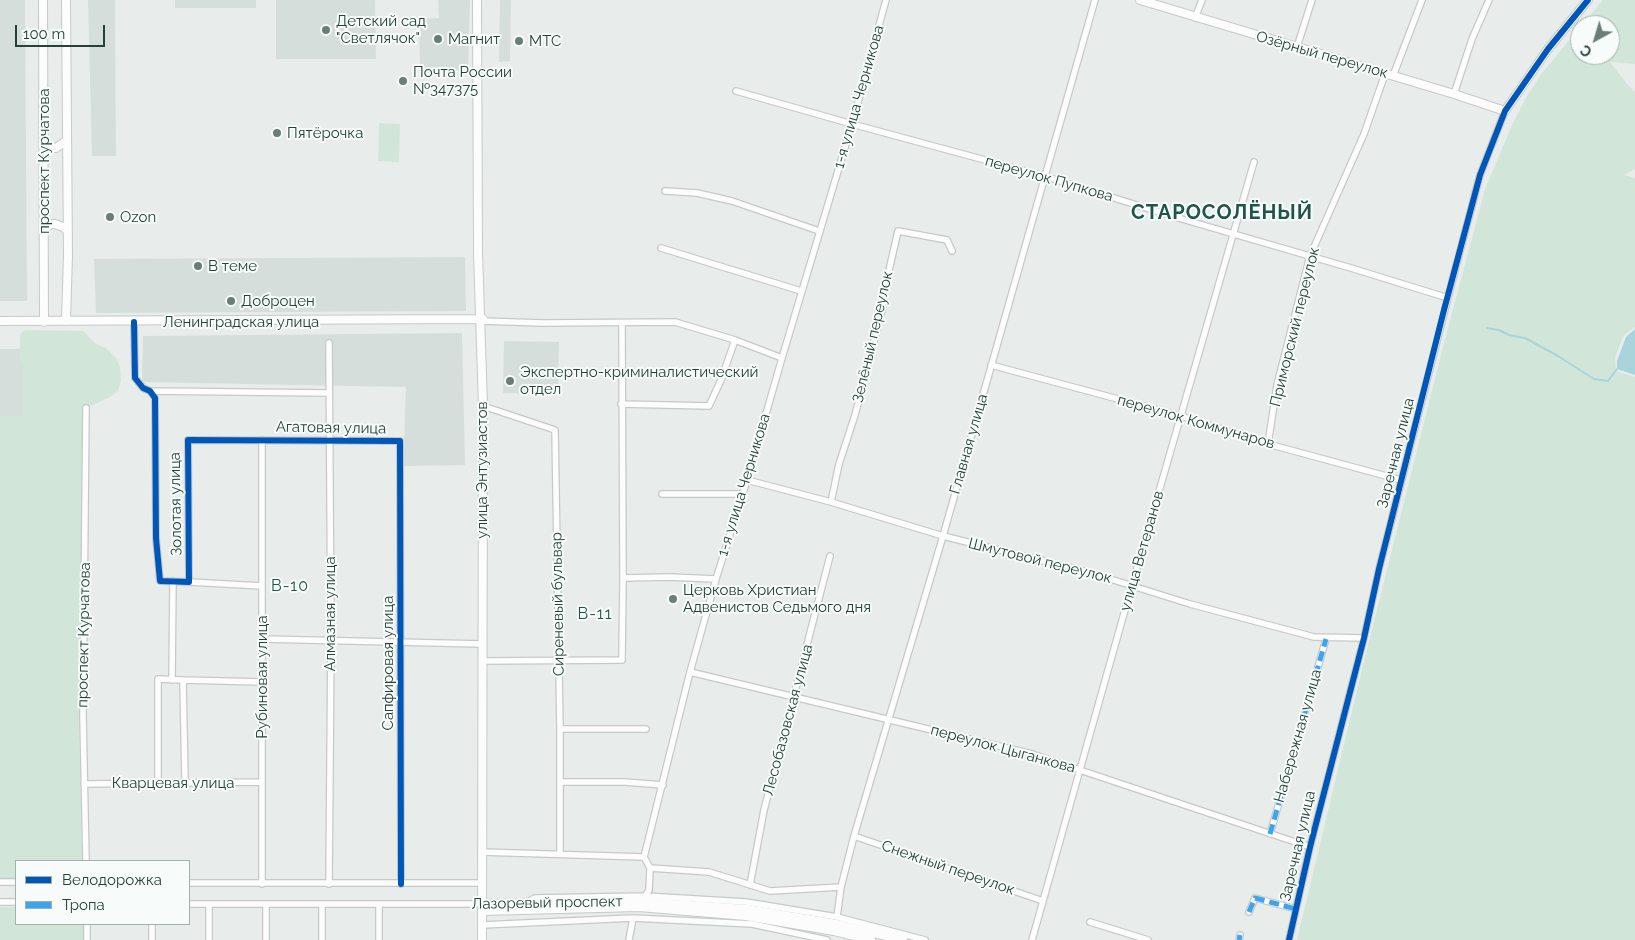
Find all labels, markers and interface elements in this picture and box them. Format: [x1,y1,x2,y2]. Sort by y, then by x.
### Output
place label: Детский сад "Светлячок" [336,12,426,47]
scale bar [18,15,108,47]
north arrow [1570,15,1620,65]
street label: 1-я улица Черникова [830,23,888,171]
marker: Детский сад "Светлячок" [320,24,332,36]
text: 100 m [23,25,65,43]
street label: Озёрный переулок [1254,28,1390,82]
place label: Магнит [448,30,500,48]
place label: МТС [529,32,561,50]
marker: Магнит [432,33,444,45]
marker: МТС [513,35,525,47]
text: С [1577,42,1595,60]
place label: Почта России №347375 [413,63,512,98]
marker: Почта России №347375 [397,75,409,87]
street label: проспект Курчатова [35,88,53,234]
place label: Пятёрочка [287,124,363,142]
marker: Пятёрочка [271,127,283,139]
street label: переулок Пупкова [983,152,1115,206]
district label: СТАРОCОЛЁНЫЙ [1129,201,1315,225]
place label: Ozon [120,208,156,226]
marker: Ozon [104,211,116,223]
street label: Приморский переулок [1266,245,1324,409]
place label: В теме [208,257,257,275]
marker: В теме [192,260,204,272]
street label: Зелёный переулок [849,269,897,405]
place label: Доброцен [241,292,315,310]
marker: Доброцен [225,295,237,307]
street label: Ленинградская улица [163,313,319,331]
place label: Экспертно-криминалистический отдел [520,363,758,398]
marker: Экспертно-криминалистический отдел [504,375,516,387]
street label: переулок Коммунаров [1115,391,1277,453]
street label: Главная улица [946,392,992,496]
street label: Заречная улица [1374,396,1418,510]
street label: улица Энтузиастов [473,401,491,539]
street label: 1-я улица Черникова [714,411,774,559]
street label: Агатовая улица [276,418,386,438]
street label: Золотая улица [166,452,186,556]
street label: улица Ветеранов [1116,489,1168,613]
street label: Сиреневый бульвар [548,532,568,676]
street label: Шмутовой переулок [966,534,1114,588]
street label: Алмазная улица [321,556,339,672]
street label: проспект Курчатова [74,562,94,708]
district label: В-10 [271,576,309,596]
place label: Церковь Христиан Адвенистов Седьмого дня [683,581,871,616]
marker: Церковь Христиан Адвенистов Седьмого дня [667,593,679,605]
street label: Сапфировая улица [379,596,397,730]
district label: В-11 [577,604,613,624]
street label: Рубиновая улица [253,615,271,739]
street label: Лесобазовская улица [759,642,817,798]
street label: Набережная улица [1270,667,1326,805]
street label: переулок Цыганкова [929,721,1077,777]
street label: Кварцевая улица [112,774,234,792]
street label: Заречная улица [1277,789,1319,903]
street label: Снежный переулок [879,837,1017,899]
legend [15,860,190,925]
text: Велодорожка [62,871,162,889]
street label: Лазоревый проспект [471,893,623,913]
text: Тропа [62,896,105,914]

